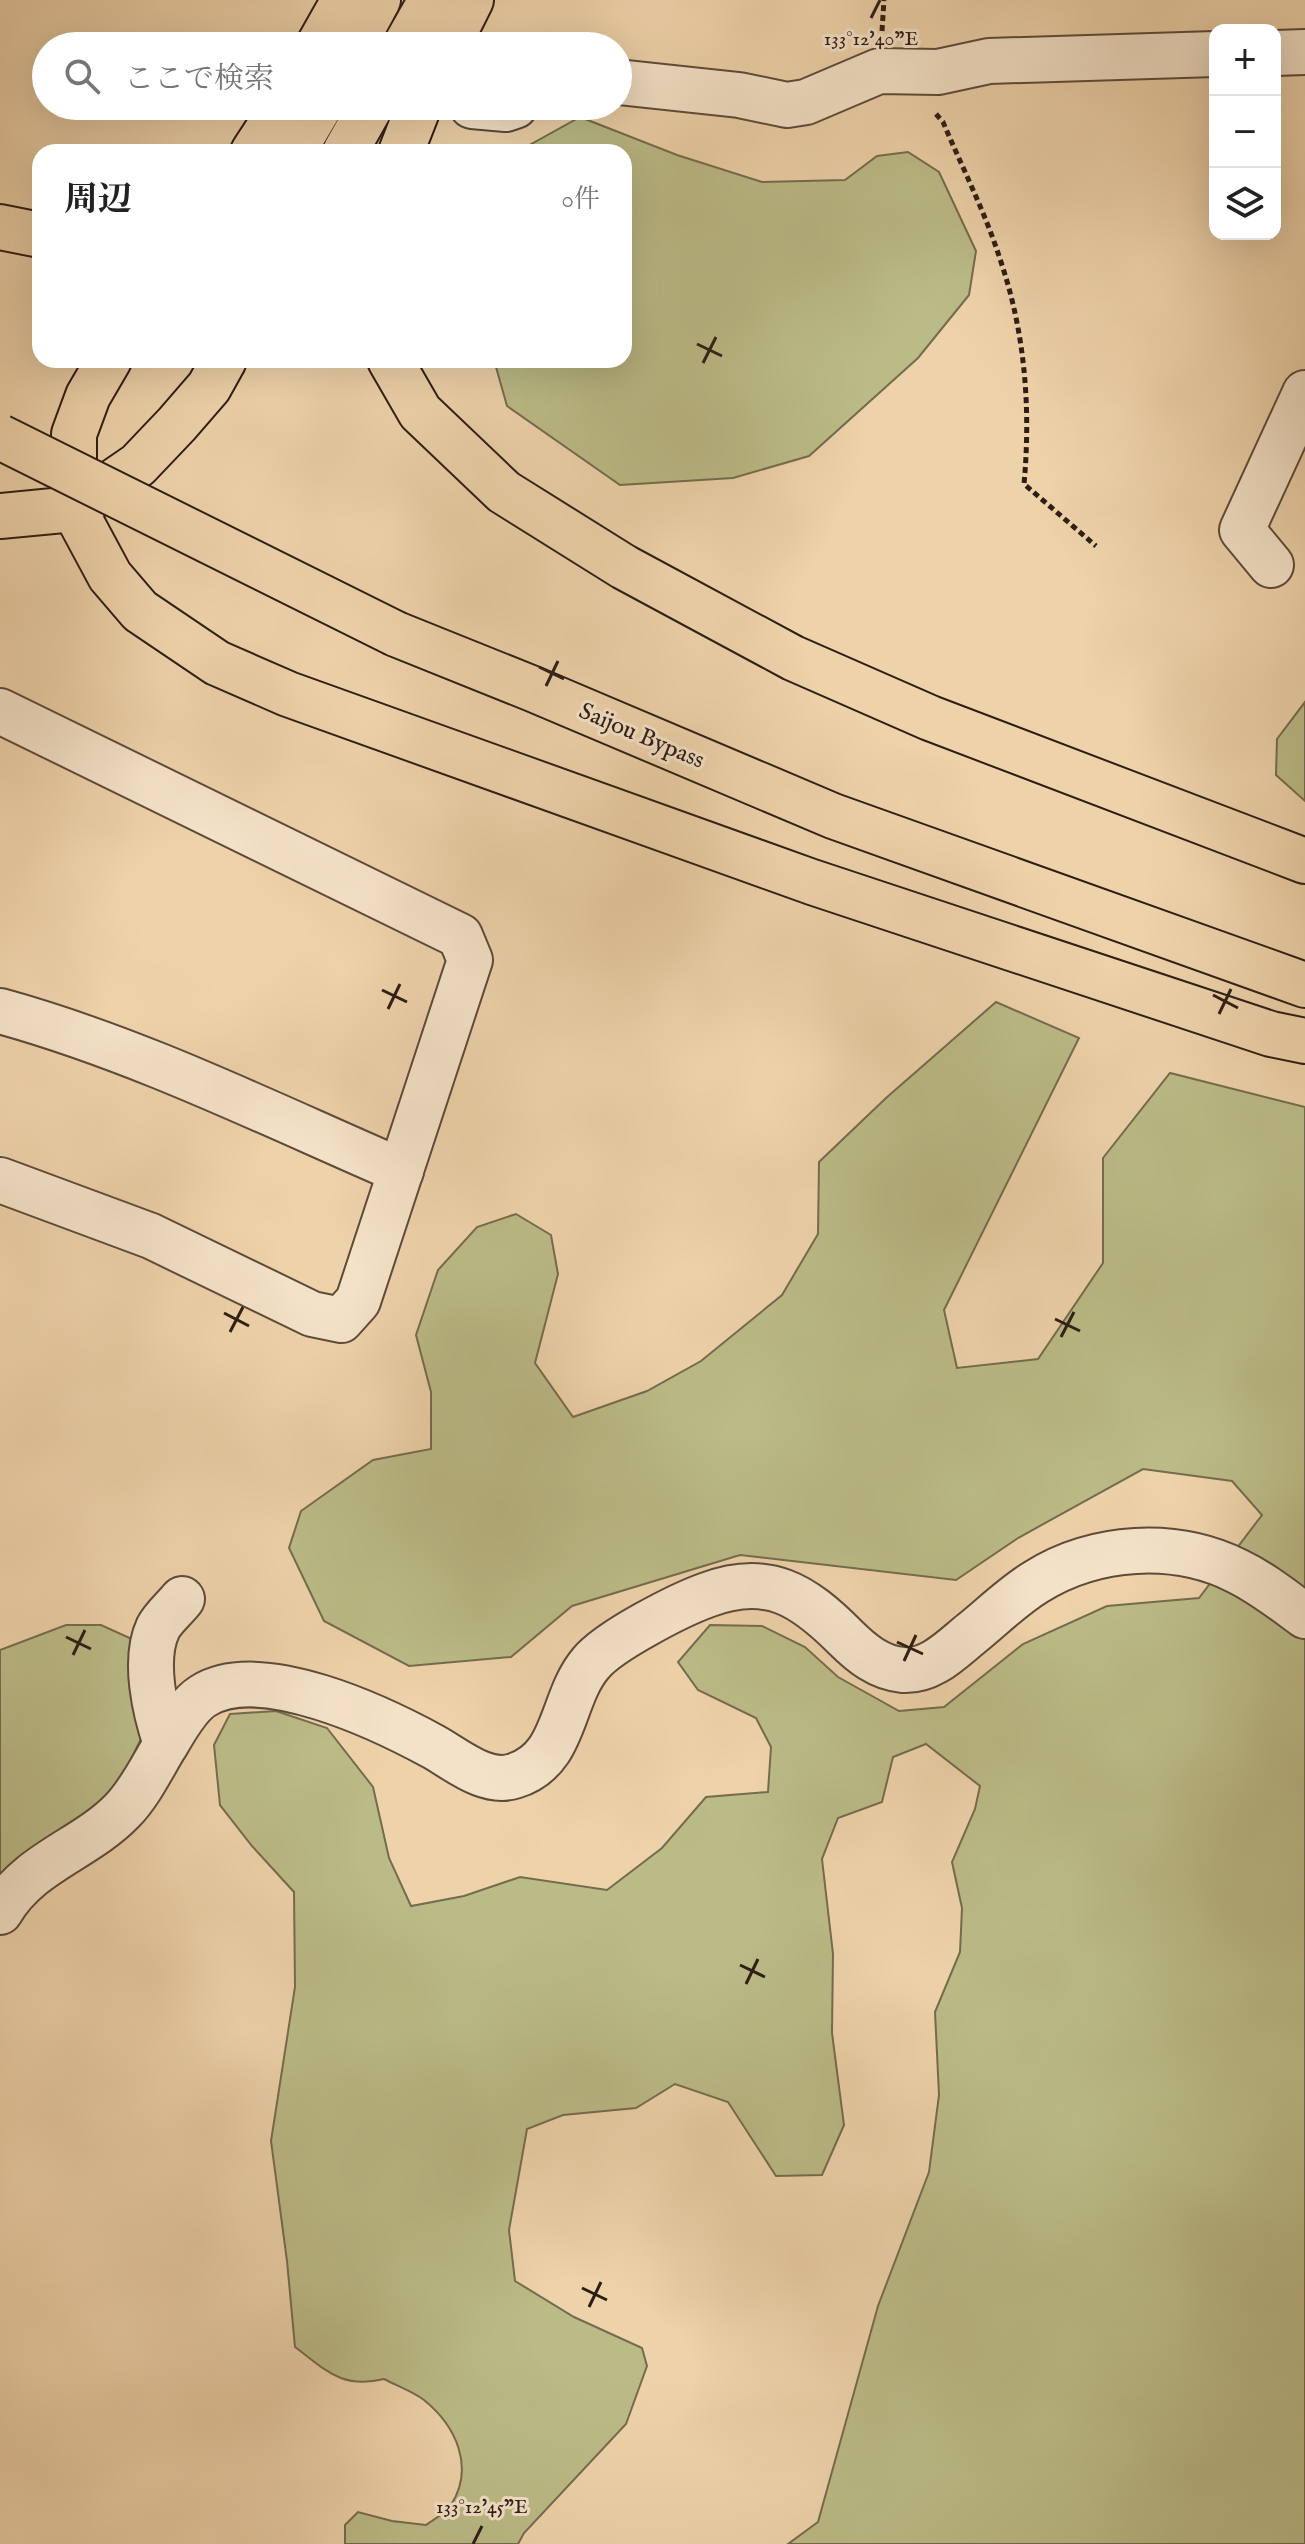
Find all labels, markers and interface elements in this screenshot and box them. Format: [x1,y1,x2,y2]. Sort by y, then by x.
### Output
map controls [1209,24,1281,240]
button: + [1209,24,1281,96]
text: 133°12'40"E [824,27,918,52]
search box [32,32,632,120]
icon: search [60,54,104,98]
text: ここで検索 [124,61,274,99]
button: − [1209,96,1281,168]
button: layers [1209,168,1281,240]
text: 周辺 [64,179,132,222]
text: 0件 [561,183,600,216]
street label: Saijou Bypass [574,696,709,777]
text: 133°12'45"E [436,2495,528,2520]

